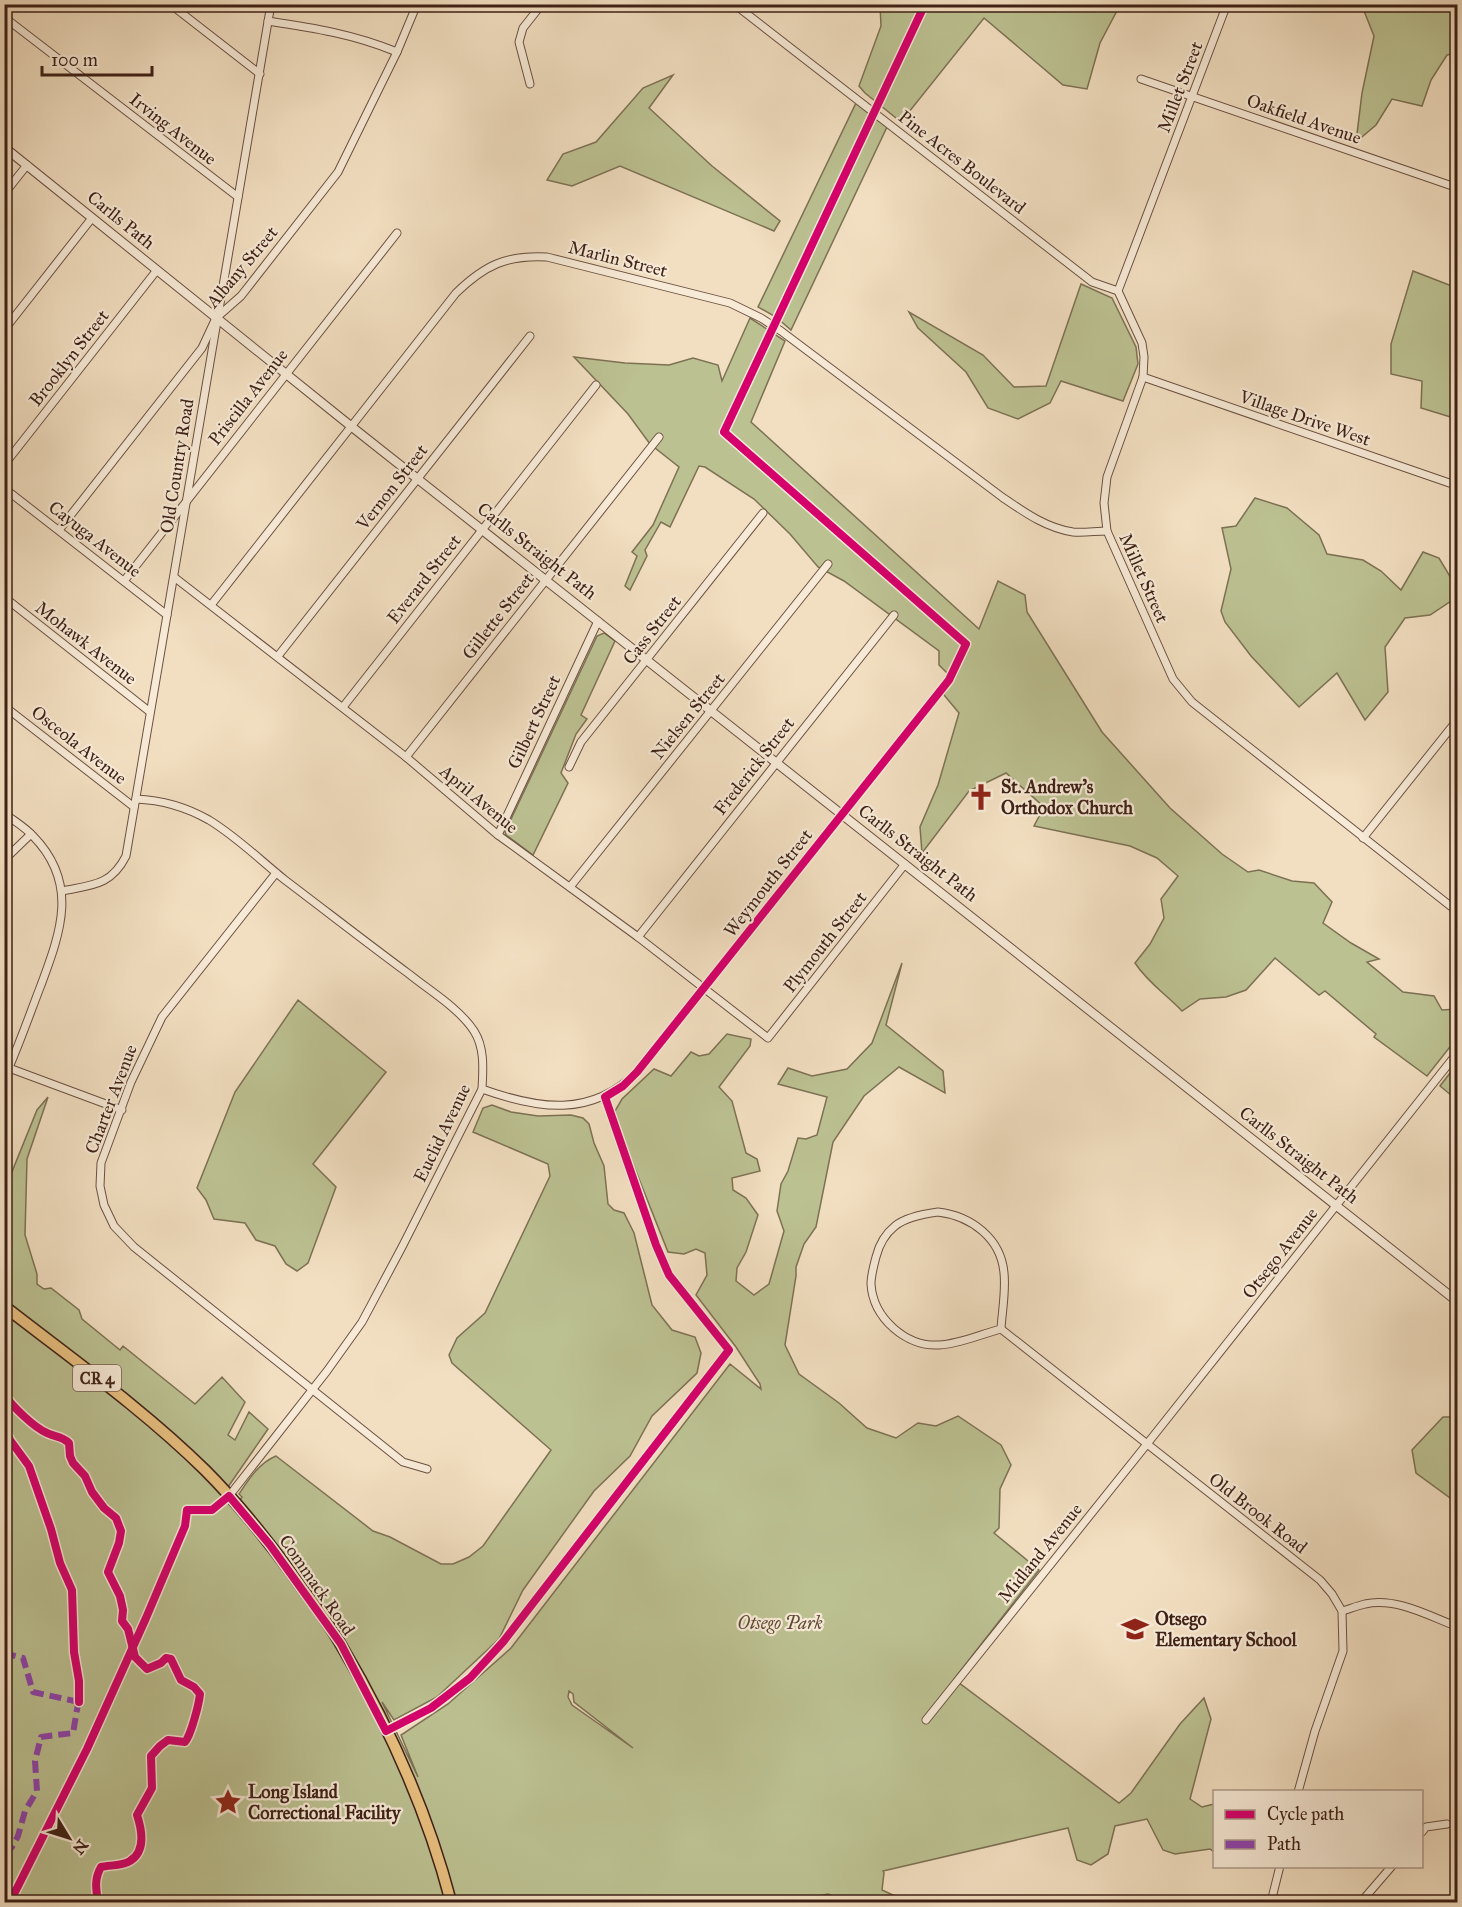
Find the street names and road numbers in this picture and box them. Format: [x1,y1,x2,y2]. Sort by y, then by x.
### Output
street label: Millet Street [1153,38,1208,136]
street label: Irving Avenue [124,88,221,171]
street label: Oakfield Avenue [1244,89,1364,149]
street label: Pine Acres Boulevard [894,105,1030,219]
street label: Carlls Path [83,186,159,254]
street label: Albany Street [201,221,283,313]
street label: Marlin Street [566,236,670,282]
street label: Brooklyn Street [24,305,114,411]
street label: Priscilla Avenue [204,344,292,450]
street label: Village Drive West [1235,385,1374,452]
street label: Old Country Road [156,397,198,535]
street label: Vernon Street [351,439,433,535]
street label: Cayuga Avenue [44,496,146,583]
street label: Carlls Straight Path [472,498,601,605]
street label: Everard Street [382,530,466,628]
street label: Millet Street [1114,530,1174,627]
street label: Gillette Street [457,568,539,664]
street label: Cass Street [618,591,686,669]
street label: Mohawk Avenue [31,597,141,689]
street label: Nielsen Street [646,668,730,764]
street label: Gilbert Street [503,671,566,772]
street label: Osceola Avenue [27,701,131,789]
street label: Frederick Street [709,712,799,819]
street label: April Avenue [435,759,523,838]
street label: Carlls Straight Path [853,800,982,907]
street label: Weymouth Street [719,824,817,941]
street label: Plymouth Street [779,887,872,997]
street label: Charter Avenue [80,1041,142,1157]
street label: Euclid Avenue [409,1080,475,1186]
street label: Carlls Straight Path [1234,1102,1363,1209]
street label: Otsego Avenue [1238,1203,1323,1304]
road number: CR 4 [73,1365,121,1391]
street label: Old Brook Road [1204,1468,1312,1558]
street label: Midland Avenue [993,1499,1087,1607]
street label: Commack Road [274,1531,360,1639]

